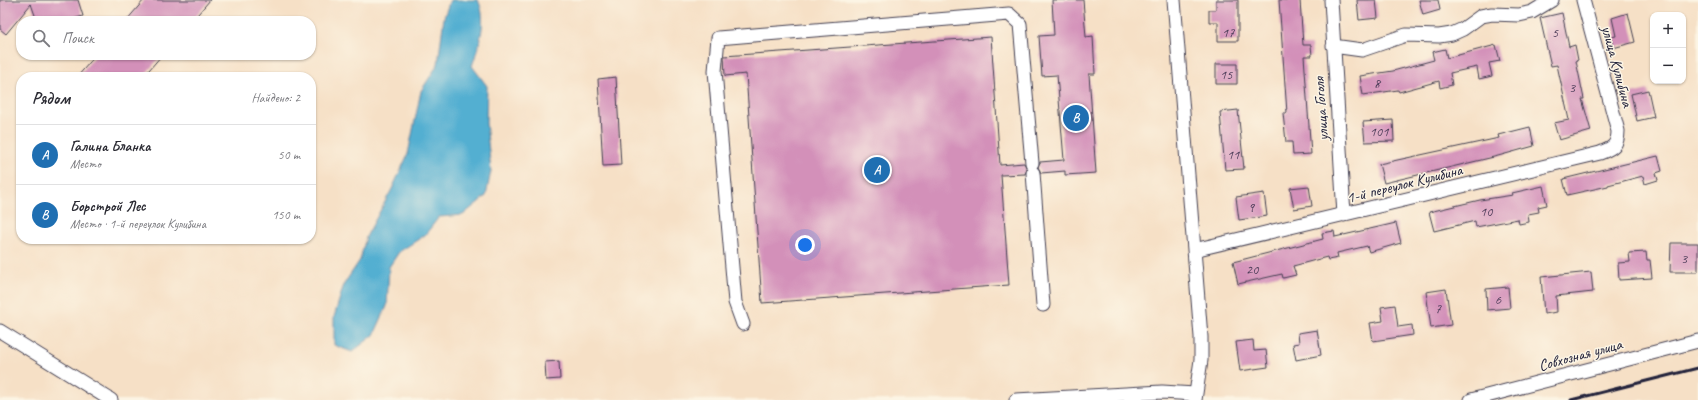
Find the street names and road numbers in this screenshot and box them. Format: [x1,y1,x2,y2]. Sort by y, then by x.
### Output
street label: улица Кулибина [1596,22,1638,110]
street label: улица Гоголя [1309,75,1333,143]
street label: 1-й переулок Кулибина [1344,160,1466,208]
street label: Совхозная улица [1536,334,1625,376]

